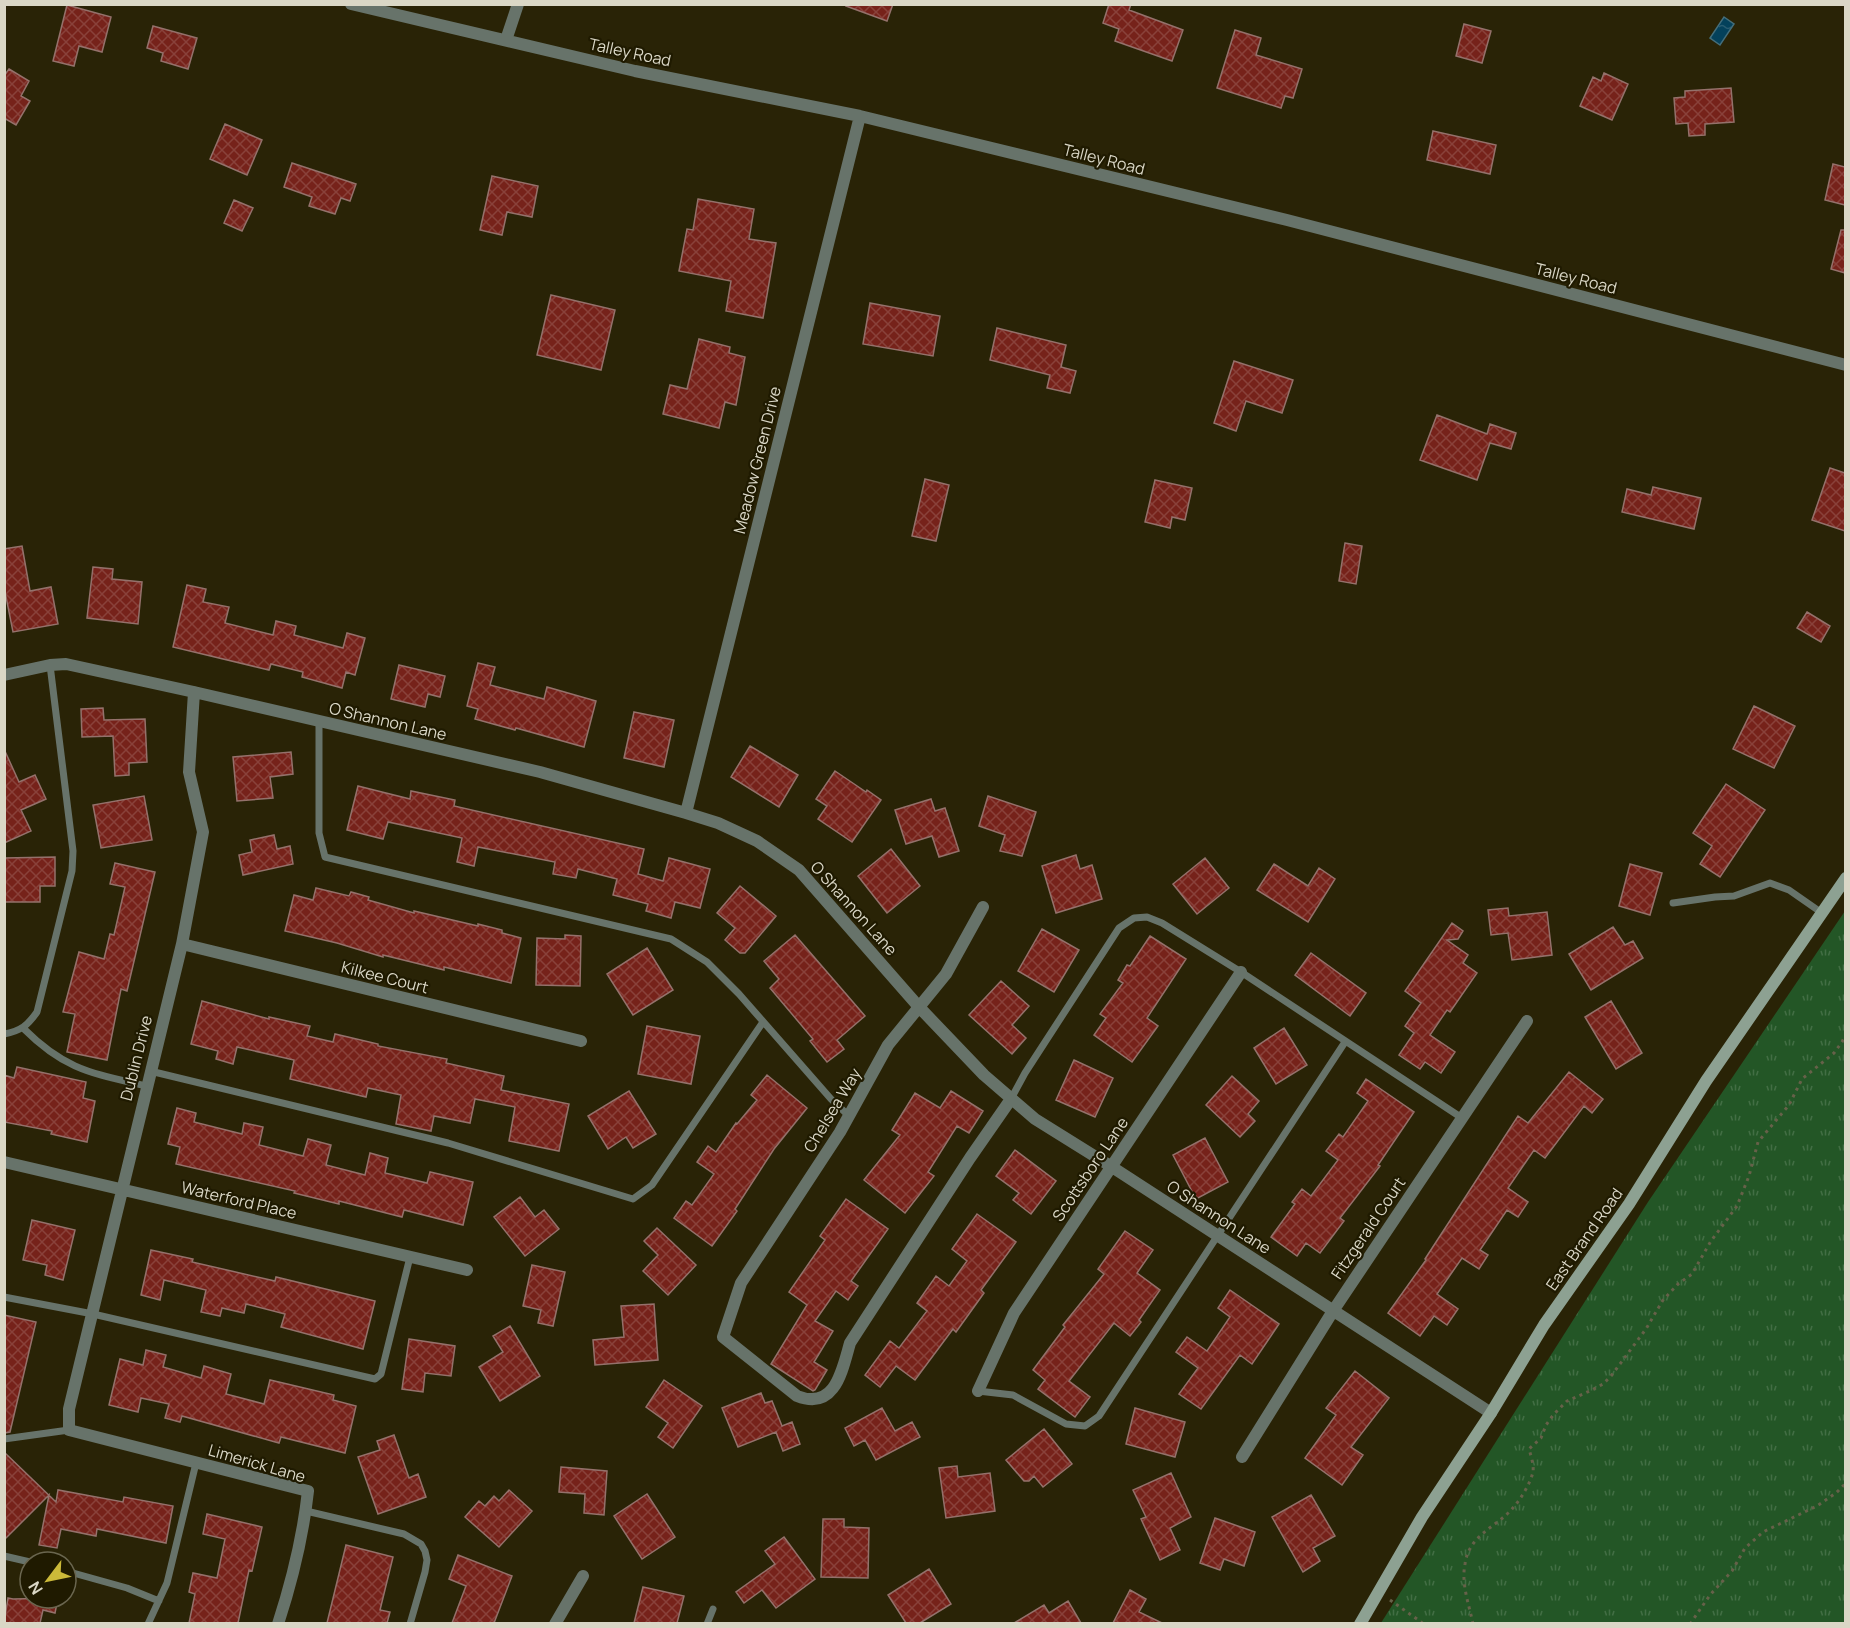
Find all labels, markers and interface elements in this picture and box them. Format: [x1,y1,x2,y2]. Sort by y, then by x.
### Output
street label: Talley Road [587,33,673,71]
street label: Talley Road [1061,138,1147,180]
street label: Talley Road [1533,257,1619,299]
street label: Meadow Green Drive [728,384,786,536]
street label: O Shannon Lane [327,697,449,745]
street label: O Shannon Lane [806,856,902,960]
street label: Kilkee Court [339,956,431,998]
street label: Dublin Drive [115,1013,157,1103]
street label: Chelsea Way [798,1063,866,1156]
street label: Scottsboro Lane [1047,1113,1133,1225]
street label: Fitzgerald Court [1326,1173,1410,1283]
street label: O Shannon Lane [1163,1175,1275,1259]
street label: Waterford Place [179,1176,299,1224]
street label: East Brand Road [1541,1183,1627,1295]
street label: Limerick Lane [206,1439,308,1487]
north arrow [18,1550,78,1610]
text: N [23,1577,48,1599]

